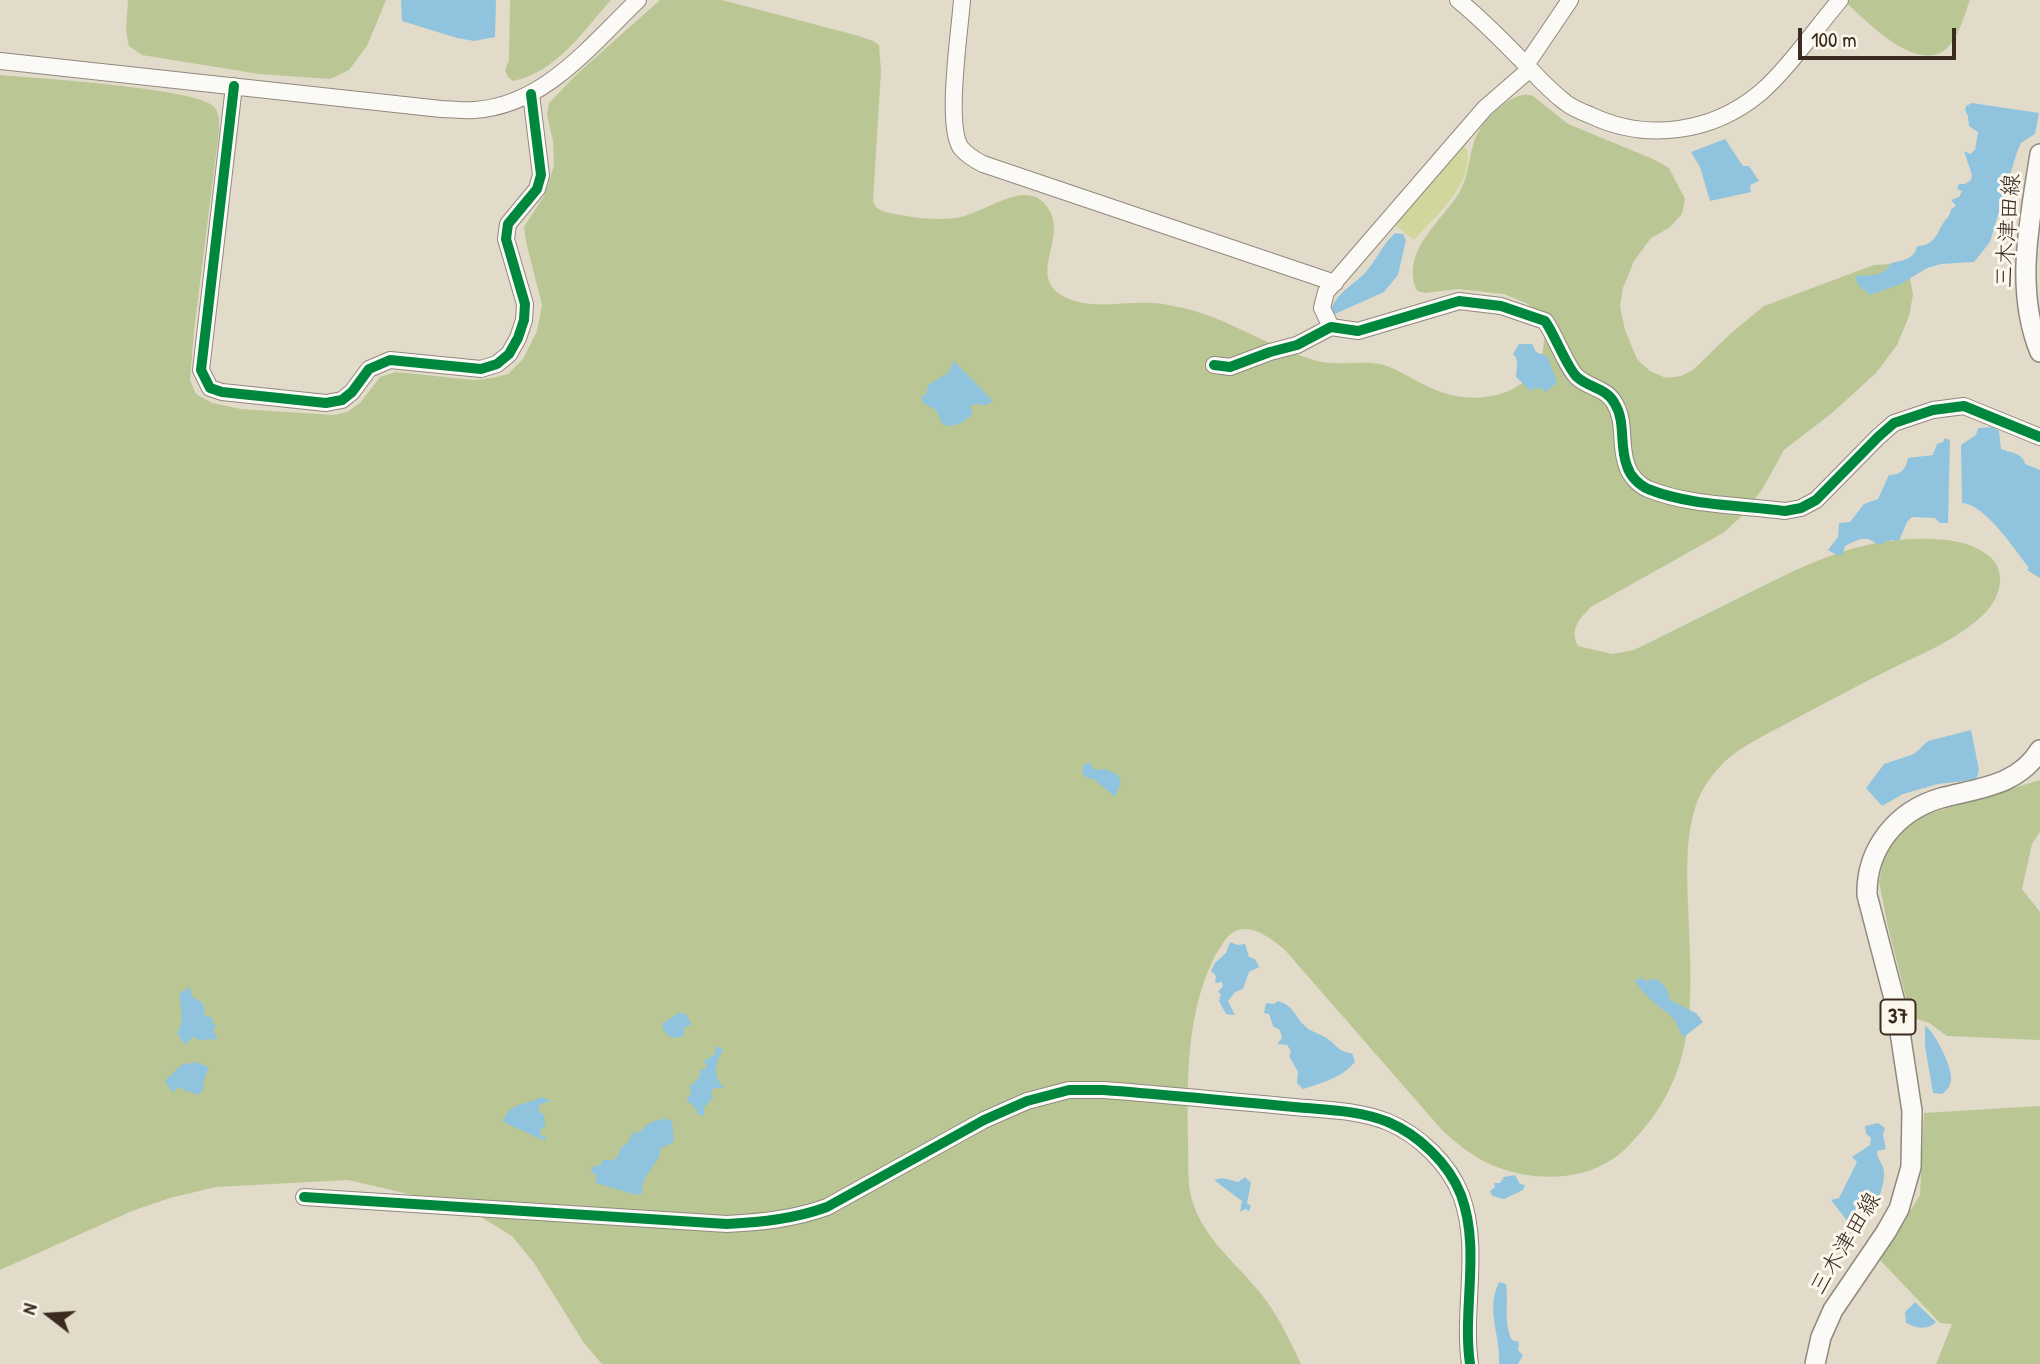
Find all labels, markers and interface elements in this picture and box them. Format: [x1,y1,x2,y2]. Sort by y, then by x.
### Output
scale bar [1802,14,1960,58]
text: 100 m [1811,25,1857,54]
street label: 三木津田線 [1991,173,2027,289]
road number: 37 [1881,1000,1916,1034]
street label: 三木津田線 [1805,1188,1887,1300]
north arrow [14,1280,84,1350]
text: N [15,1300,43,1318]

